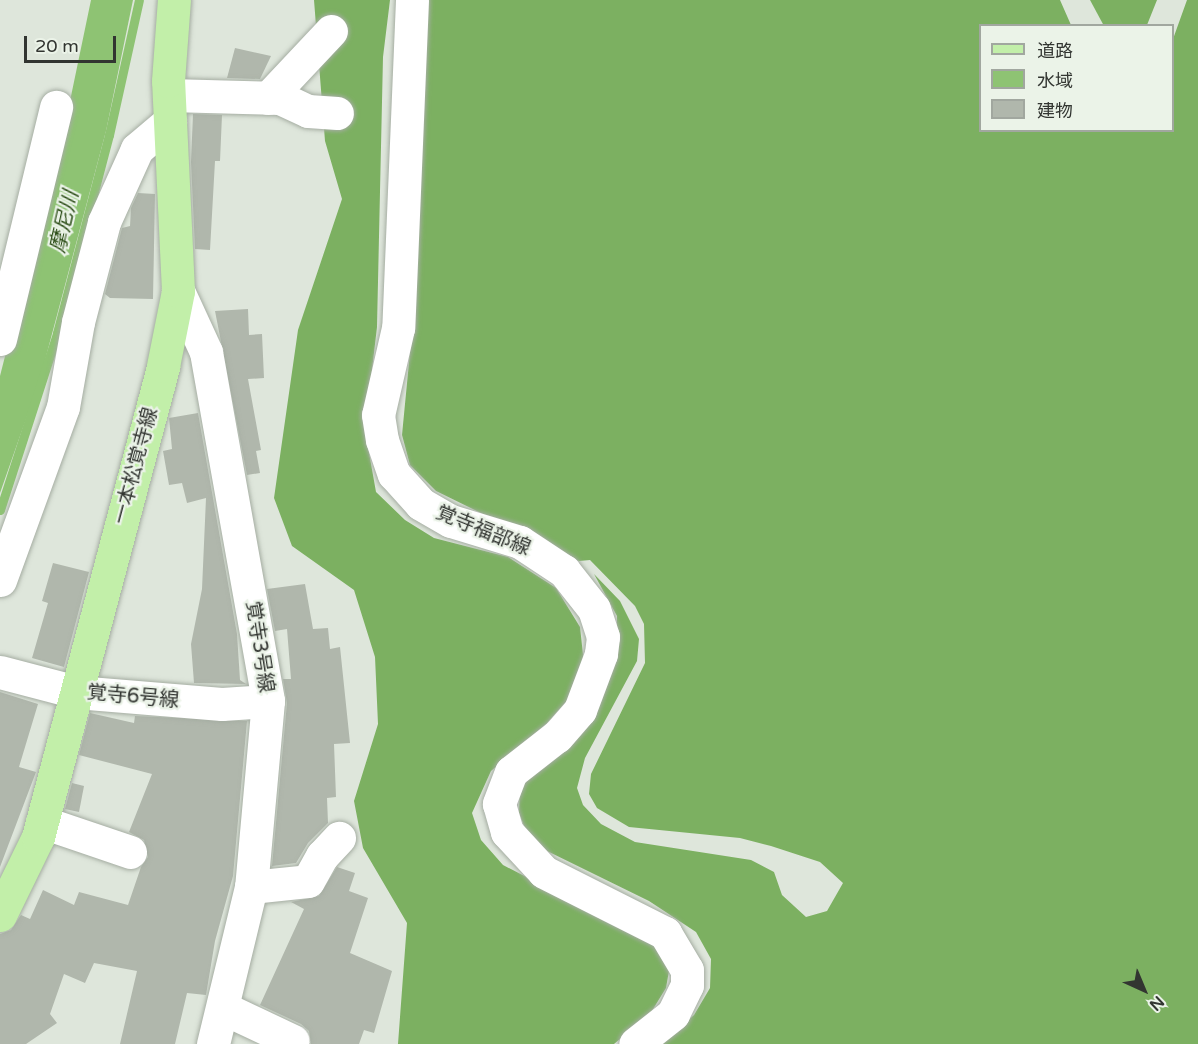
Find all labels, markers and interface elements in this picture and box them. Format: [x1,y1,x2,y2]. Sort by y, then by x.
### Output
scale bar [27,24,118,62]
legend [979,24,1174,132]
text: 20 m [35,35,79,57]
text: 道路 [1037,40,1073,62]
text: 水域 [1037,70,1073,92]
text: 建物 [1037,100,1073,122]
water label: 摩尼川 [46,188,84,256]
street label: 一本松覚寺線 [109,405,163,527]
street label: 覚寺福部線 [432,501,534,561]
street label: 覚寺3号線 [240,599,278,695]
street label: 覚寺6号線 [86,681,180,713]
north arrow [1114,960,1174,1020]
text: N [1145,991,1168,1015]

